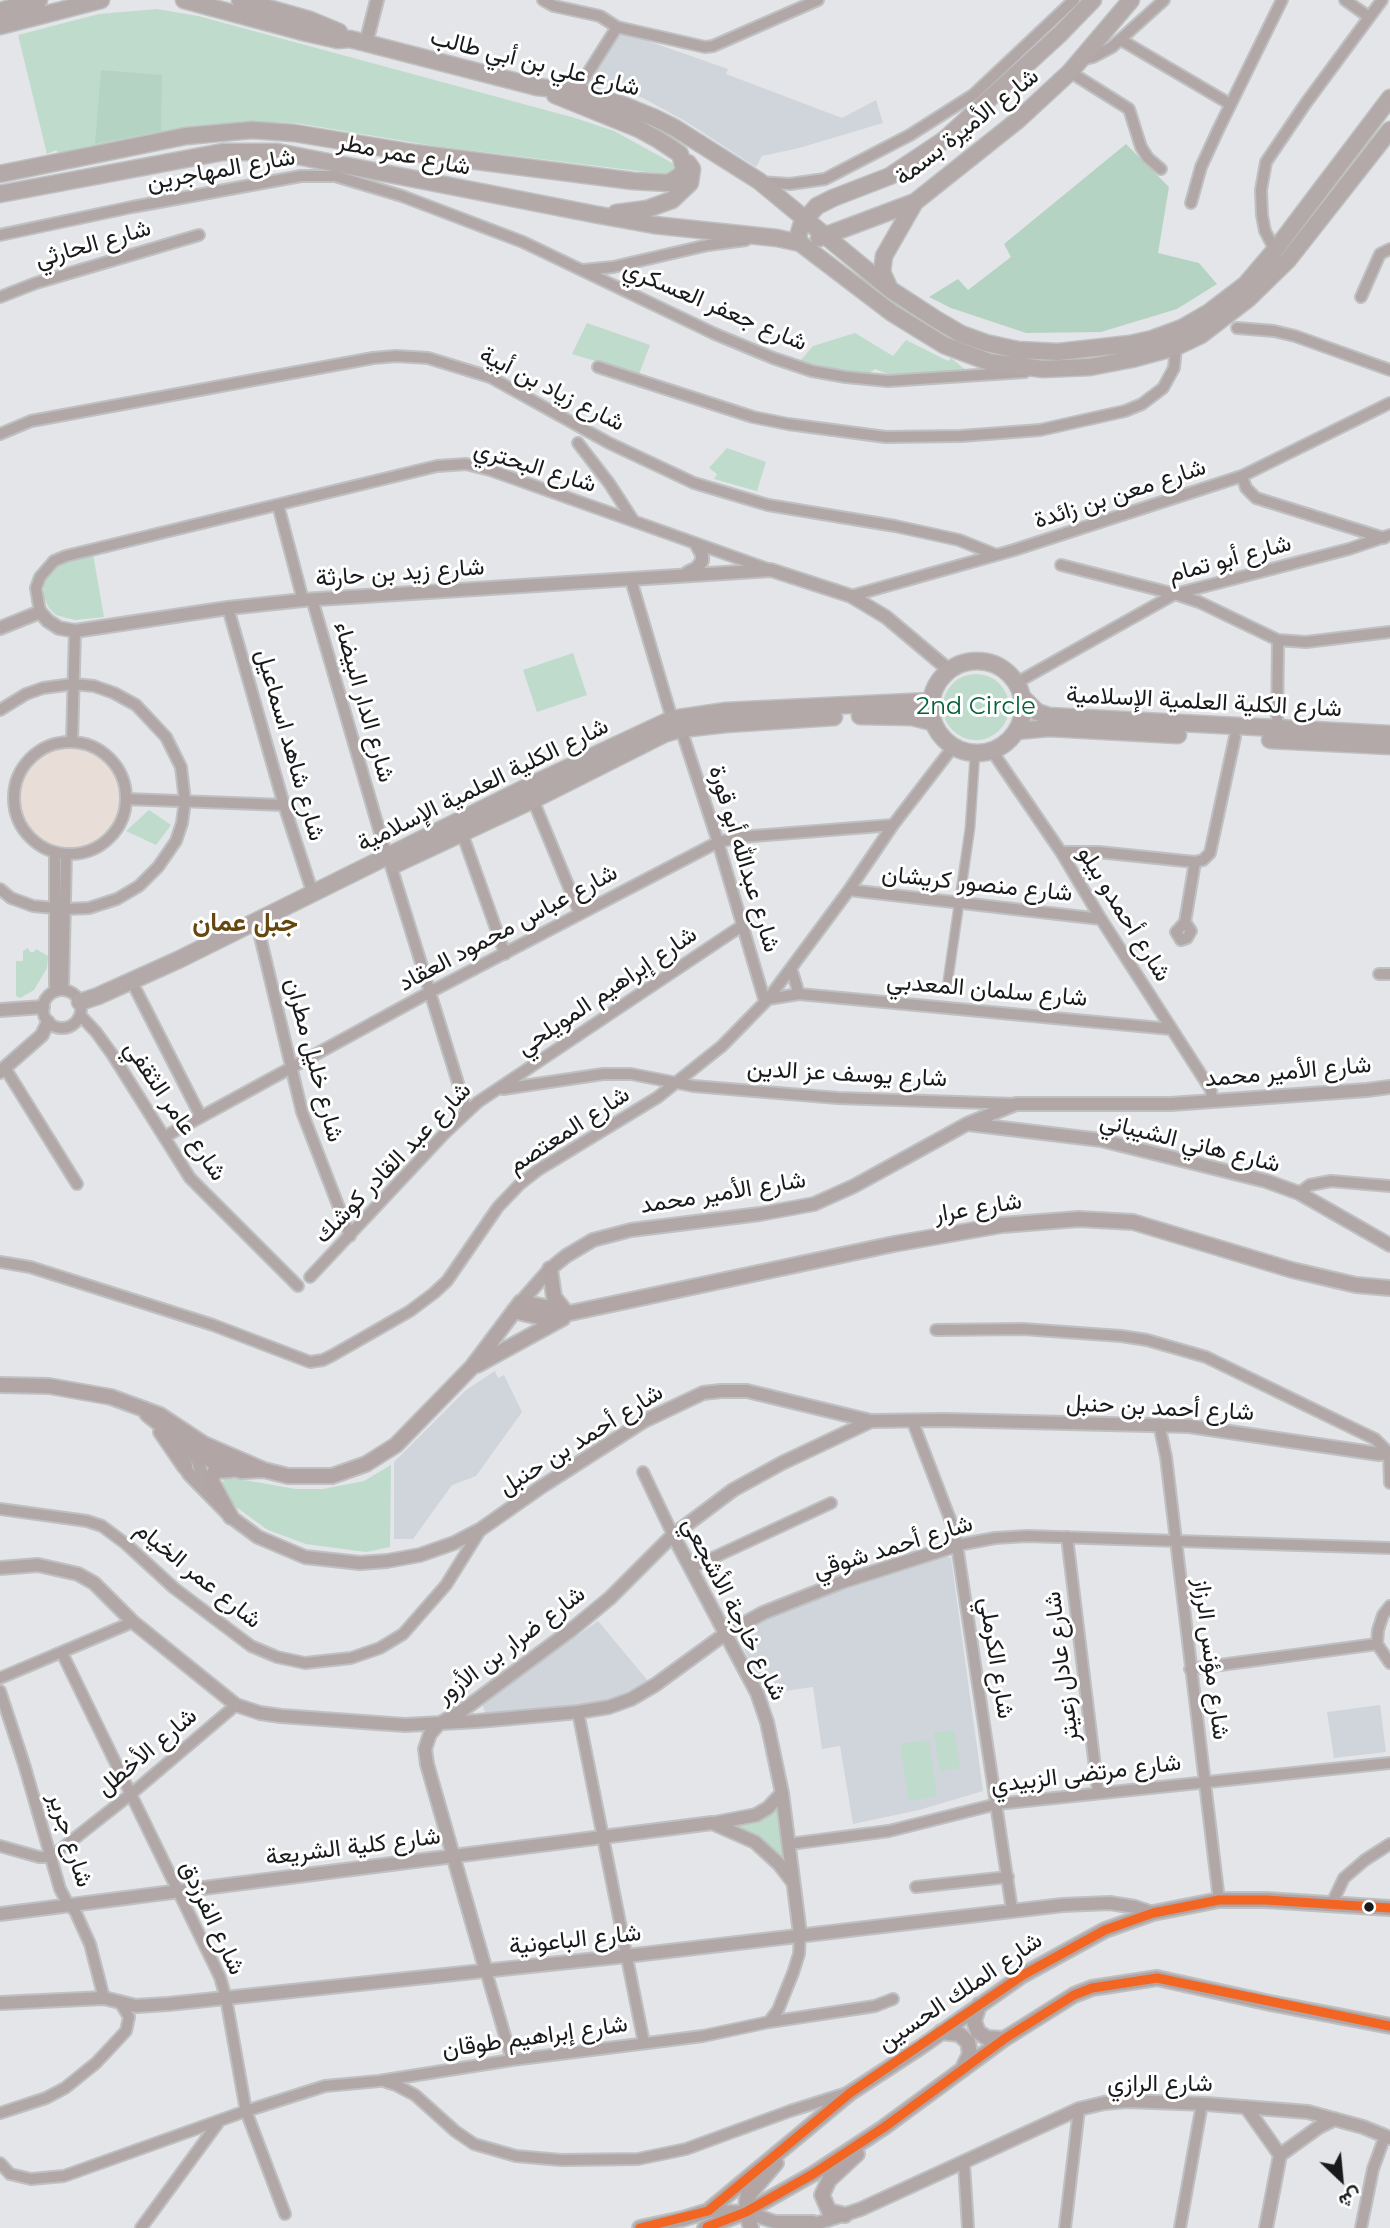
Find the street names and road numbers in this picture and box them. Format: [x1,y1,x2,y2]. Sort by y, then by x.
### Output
street label: شارع علي بن أبي طالب [427,23,643,103]
street label: شارع الأميرة بسمة [889,62,1045,192]
street label: شارع عمر مطر [335,128,473,182]
street label: شارع المهاجرين [145,143,297,197]
street label: شارع الحارثي [32,214,154,274]
street label: شارع جعفر العسكري [619,254,811,358]
street label: شارع زياد بن أبية [475,340,629,438]
street label: شارع البحتري [470,435,600,499]
street label: شارع معن بن زائدة [1031,453,1209,535]
street label: شارع أبو تمام [1165,529,1295,589]
street label: شارع زيد بن حارثة [315,553,485,593]
street label: شارع الدار البيضاء [327,618,401,786]
street label: شارع شاهد اسماعيل [249,646,331,844]
street label: شارع الكلية العلمية الإسلامية [1065,680,1343,724]
street label: شارع الكلية العلمية الإسلامية [353,712,613,858]
street label: شارع عبدالله أبو قورة [702,762,786,956]
street label: شارع أحمدو بيلو [1071,841,1177,987]
street label: شارع عباس محمود العقاد [394,858,622,998]
street label: شارع منصور كريشان [880,860,1074,908]
street label: شارع إبراهيم المويلحي [511,920,703,1062]
street label: شارع سلمان المعدبي [885,967,1089,1013]
street label: شارع خليل مطران [278,975,350,1145]
street label: شارع عامر الثقفي [118,1035,232,1187]
street label: شارع الأمير محمد [1203,1050,1373,1094]
street label: شارع يوسف عز الدين [746,1054,948,1094]
street label: شارع عبد القادر كوشك [309,1076,477,1250]
street label: شارع المعتصم [503,1080,635,1180]
street label: شارع هاني الشيباني [1097,1107,1283,1179]
street label: شارع الأمير محمد [638,1166,808,1220]
street label: شارع عرار [932,1187,1024,1229]
street label: شارع أحمد بن حنبل [494,1378,668,1502]
street label: شارع أحمد بن حنبل [1065,1389,1255,1427]
street label: شارع أحمد شوقي [810,1509,976,1585]
street label: شارع خارجة الأشجعي [675,1513,793,1705]
street label: شارع عمر الخيام [129,1515,267,1635]
street label: شارع مؤنس الرزاز [1187,1577,1235,1741]
street label: شارع ضرار بن الأزور [431,1580,591,1710]
street label: شارع عادل زعيتر [1038,1590,1086,1744]
street label: شارع الكرملي [972,1595,1020,1721]
street label: شارع الأخطل [91,1702,203,1802]
street label: شارع مرتضى الزبيدي [989,1748,1183,1800]
street label: شارع جرير [41,1789,99,1891]
street label: شارع كلية الشريعة [264,1822,442,1872]
street label: شارع الفرزدق [173,1856,251,1980]
street label: شارع الباعونية [507,1919,643,1961]
street label: شارع الملك الحسين [872,1926,1048,2058]
street label: شارع إبراهيم طوقان [440,2010,630,2064]
street label: شارع الرازي [1107,2070,1213,2098]

